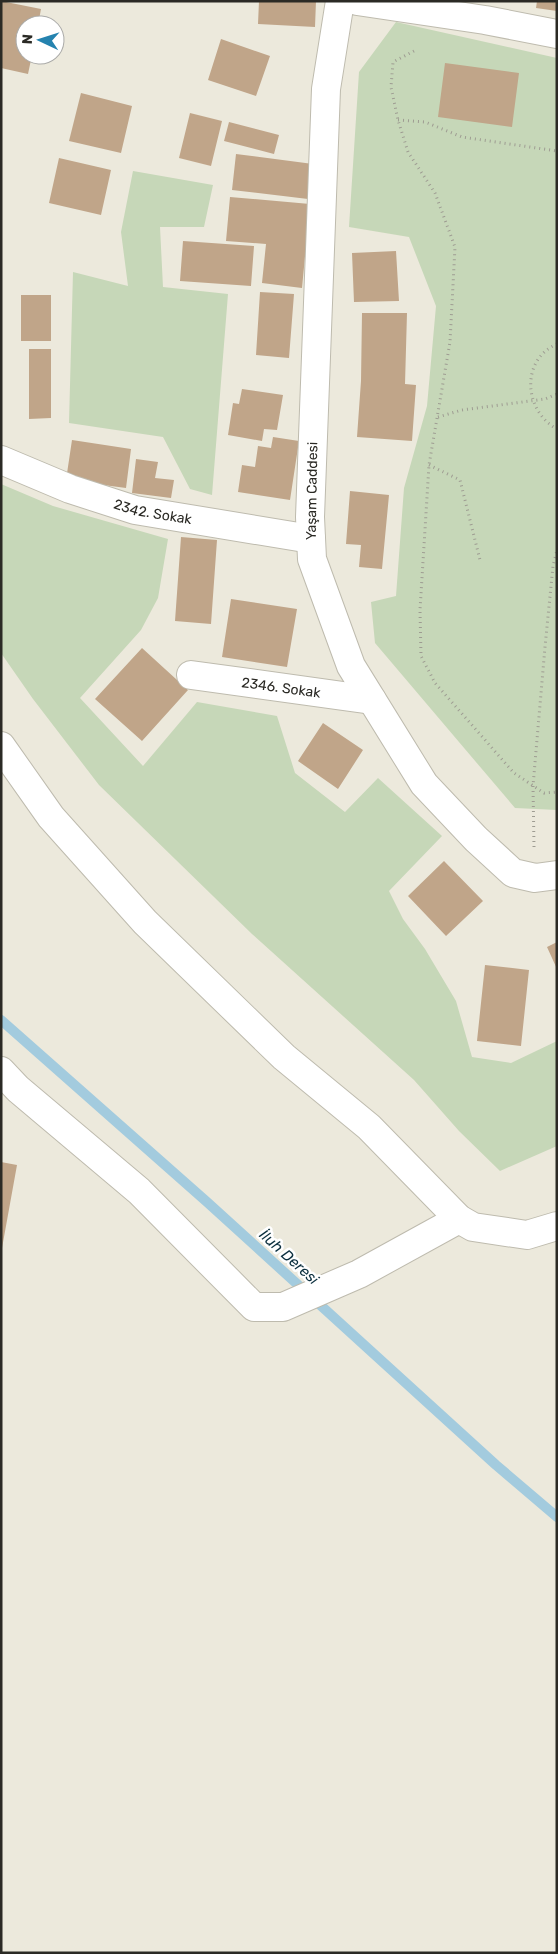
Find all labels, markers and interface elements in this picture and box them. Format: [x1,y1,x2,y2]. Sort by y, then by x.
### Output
north arrow [15,15,65,65]
text: N [19,34,36,45]
street label: Yaşam Caddesi [303,442,321,540]
street label: 2342. Sokak [112,495,194,528]
street label: 2346. Sokak [241,674,322,701]
water label: İluh Deresi [256,1226,323,1289]

